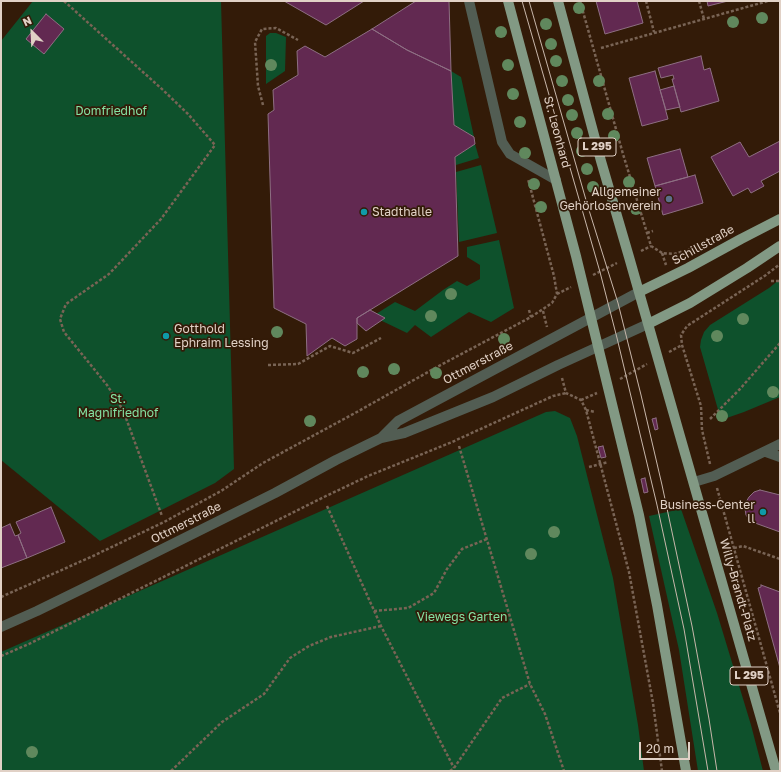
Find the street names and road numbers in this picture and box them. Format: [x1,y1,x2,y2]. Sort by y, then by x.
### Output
street label: St. Leonhard [541,95,573,169]
road number: L 295 [578,138,616,156]
street label: Schillstraße [669,222,737,268]
street label: Ottmerstraße [441,339,515,387]
street label: Ottmerstraße [148,499,224,547]
street label: Willy-Brandt-Platz [716,537,760,643]
road number: L 295 [730,667,768,685]

